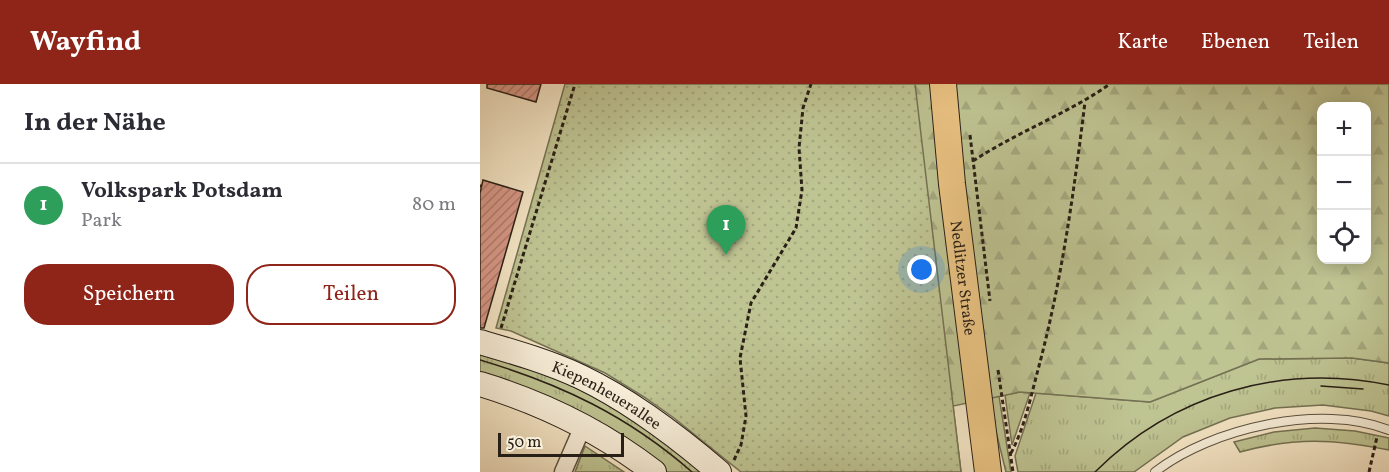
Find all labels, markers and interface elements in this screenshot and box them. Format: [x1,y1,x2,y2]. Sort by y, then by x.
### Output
text: Wayfind [30,23,141,62]
text: Karte [1117,28,1168,57]
text: Ebenen [1201,28,1270,57]
text: Teilen [1303,28,1359,57]
map controls [1317,102,1371,264]
button: + [1317,102,1371,156]
text: In der Nähe [24,105,166,141]
button: − [1317,156,1371,210]
text: Volkspark Potsdam [81,176,283,207]
text: 1 [39,191,48,219]
text: 80 m [412,191,456,219]
pin: 1 [706,206,746,255]
text: Park [81,207,122,235]
button: locate [1317,210,1371,264]
street label: Nedlitzer Straße [944,219,980,337]
your location [907,255,936,284]
button: Speichern [24,264,234,325]
button: Teilen [246,264,456,325]
street label: Kiepenheuerallee [548,357,665,435]
scale bar [498,430,624,458]
text: 50 m [507,432,541,454]

